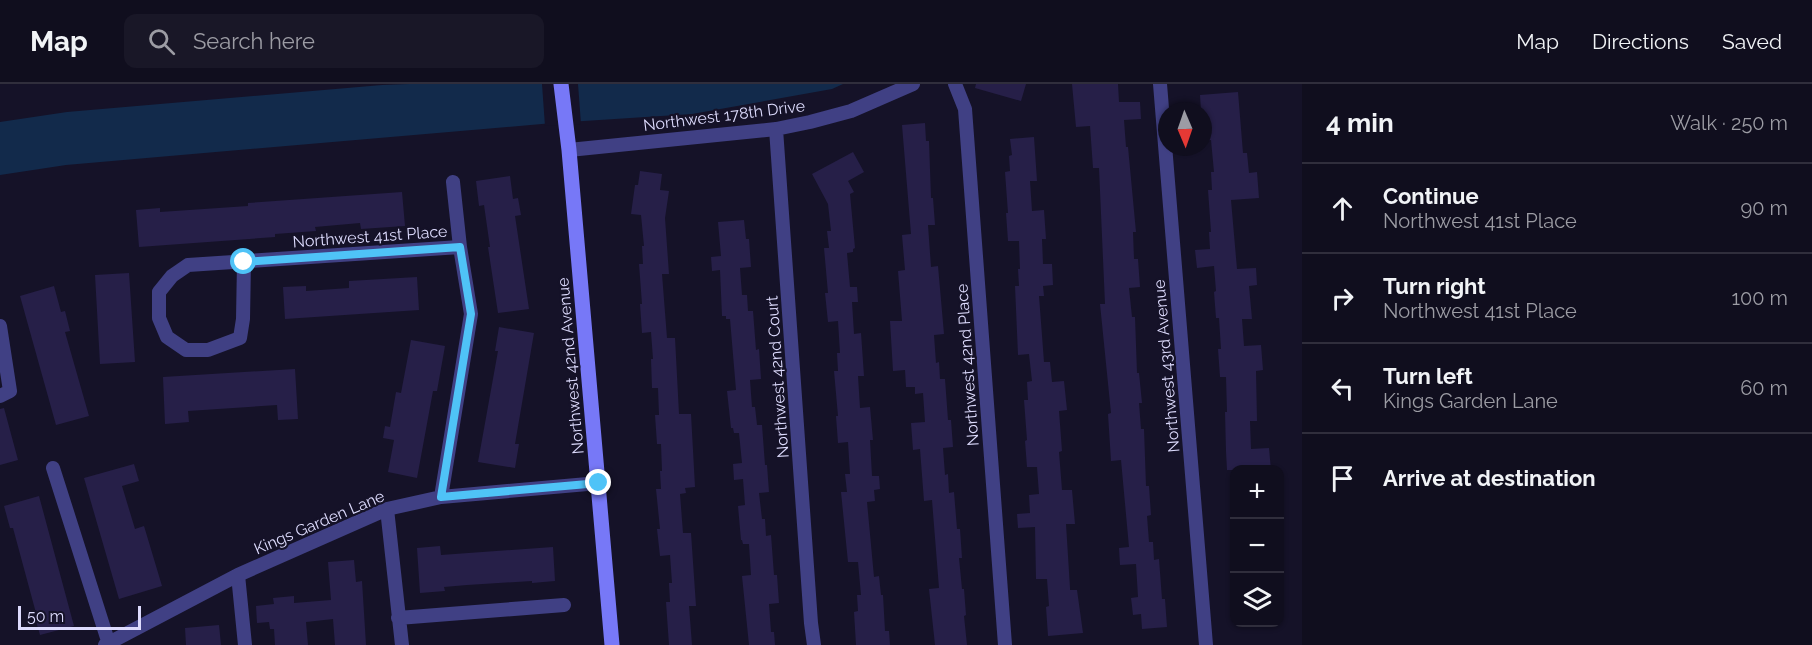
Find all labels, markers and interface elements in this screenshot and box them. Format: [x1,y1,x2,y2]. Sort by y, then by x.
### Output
search box [124,14,544,68]
text: Map [30,25,88,58]
icon: search [145,25,178,58]
text: Search here [193,28,315,54]
text: Map [1516,29,1559,54]
text: Directions [1592,29,1689,54]
text: Saved [1722,29,1782,54]
street label: Northwest 178th Drive [642,96,806,135]
north arrow [1158,102,1212,156]
text: 4 min [1326,108,1394,138]
text: Walk · 250 m [1670,111,1788,135]
text: Continue [1383,183,1479,209]
icon: ahead [1326,192,1359,225]
text: 90 m [1741,196,1788,220]
text: Northwest 41st Place [1383,209,1577,233]
street label: Northwest 41st Place [292,222,448,251]
route start [230,248,256,274]
text: Turn right [1383,273,1486,299]
street label: Northwest 42nd Avenue [553,277,588,455]
street label: Northwest 43rd Avenue [1149,279,1184,453]
icon: right [1326,282,1359,315]
street label: Northwest 42nd Place [952,283,983,447]
text: 100 m [1731,286,1788,310]
street label: Northwest 42nd Court [762,295,793,459]
text: Northwest 41st Place [1383,299,1577,323]
text: Turn left [1383,363,1473,389]
icon: left [1326,372,1359,405]
text: 60 m [1740,376,1788,400]
text: Kings Garden Lane [1383,389,1558,413]
icon: arrive [1326,462,1359,495]
map controls [1230,465,1284,627]
button: + [1230,465,1284,519]
text: Arrive at destination [1383,465,1596,491]
route end [585,469,611,495]
street label: Kings Garden Lane [251,486,387,559]
button: − [1230,519,1284,573]
button: layers [1230,573,1284,627]
scale bar [18,603,141,630]
text: 50 m [27,607,64,626]

